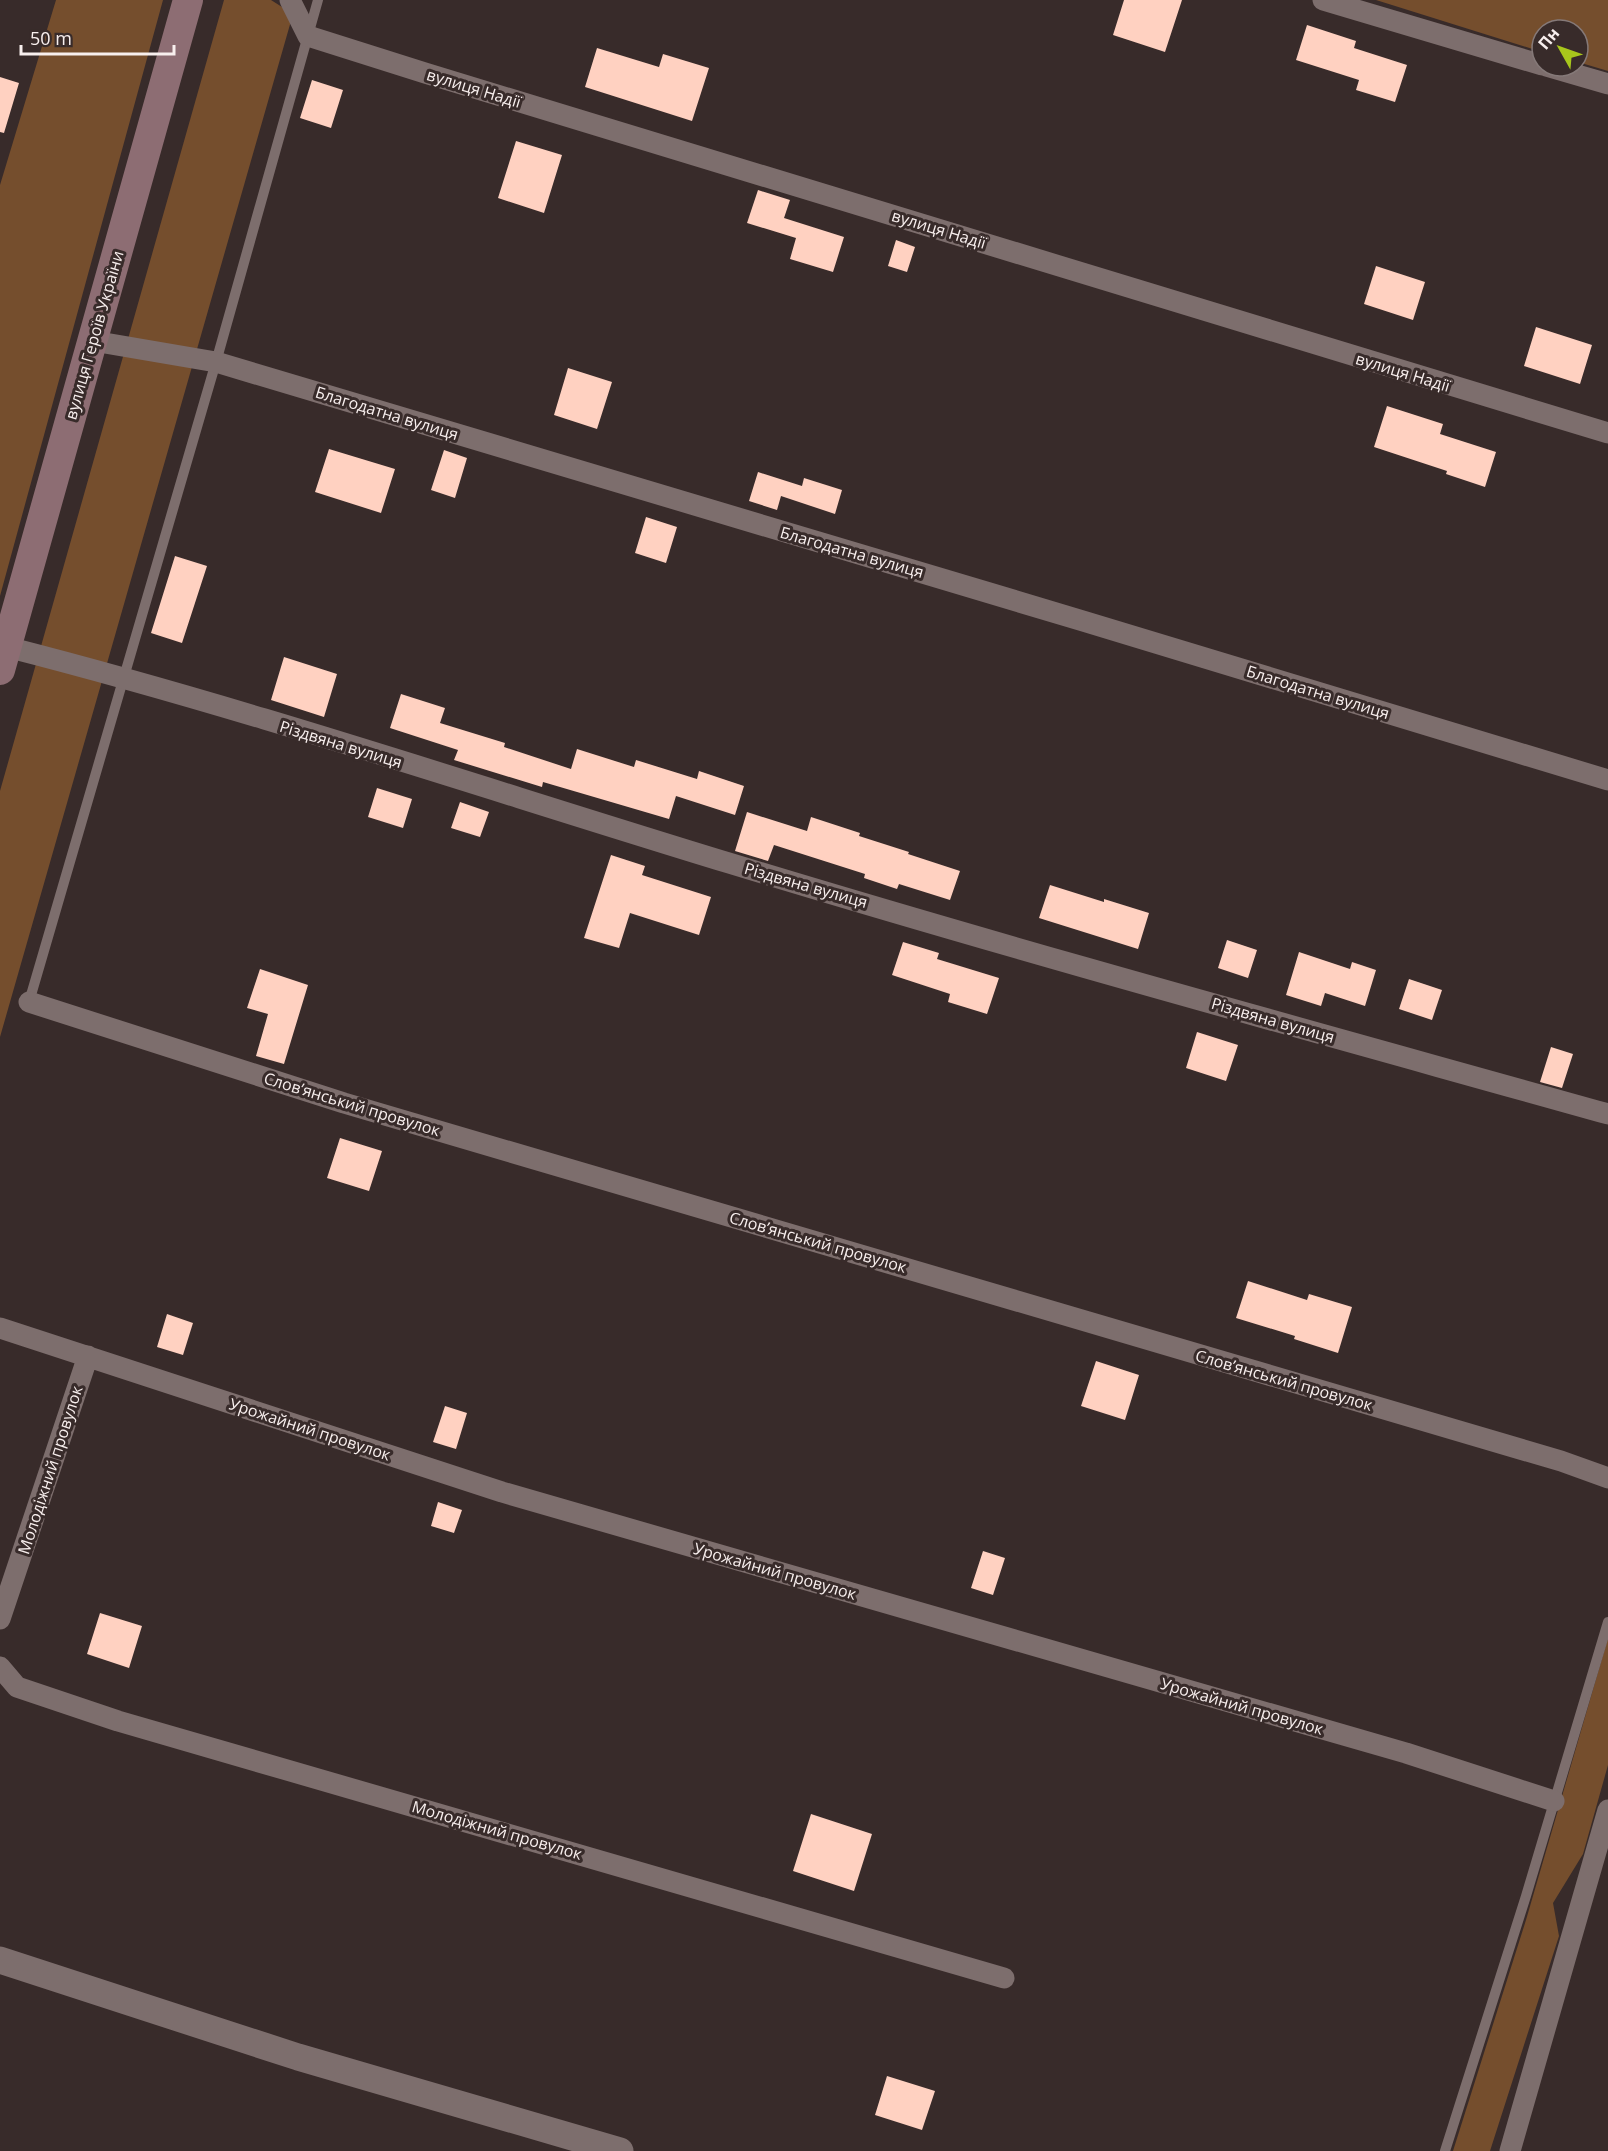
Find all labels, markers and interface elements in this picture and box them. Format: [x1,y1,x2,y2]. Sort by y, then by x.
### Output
scale bar [21,18,174,56]
north arrow [1530,18,1590,78]
text: Пн [1533,23,1564,54]
text: 50 m [30,26,72,50]
street label: вулиця Надії [424,63,525,113]
street label: вулиця Надії [889,204,990,254]
street label: вулиця Героїв України [59,248,129,422]
street label: вулиця Надії [1353,347,1454,397]
street label: Благодатна вулиця [313,381,461,445]
street label: Благодатна вулиця [778,521,926,583]
street label: Благодатна вулиця [1244,660,1392,724]
street label: Різдвяна вулиця [277,715,405,773]
street label: Різдвяна вулиця [742,857,870,913]
street label: Різдвяна вулиця [1209,992,1337,1048]
street label: Словʼянський провулок [261,1067,444,1142]
street label: Словʼянський провулок [727,1206,910,1278]
street label: Словʼянський провулок [1193,1344,1376,1416]
street label: Молодіжний провулок [12,1382,88,1557]
street label: Урожайний провулок [227,1393,394,1466]
street label: Урожайний провулок [691,1537,860,1605]
street label: Урожайний провулок [1158,1672,1327,1740]
street label: Молодіжний провулок [409,1795,585,1865]

